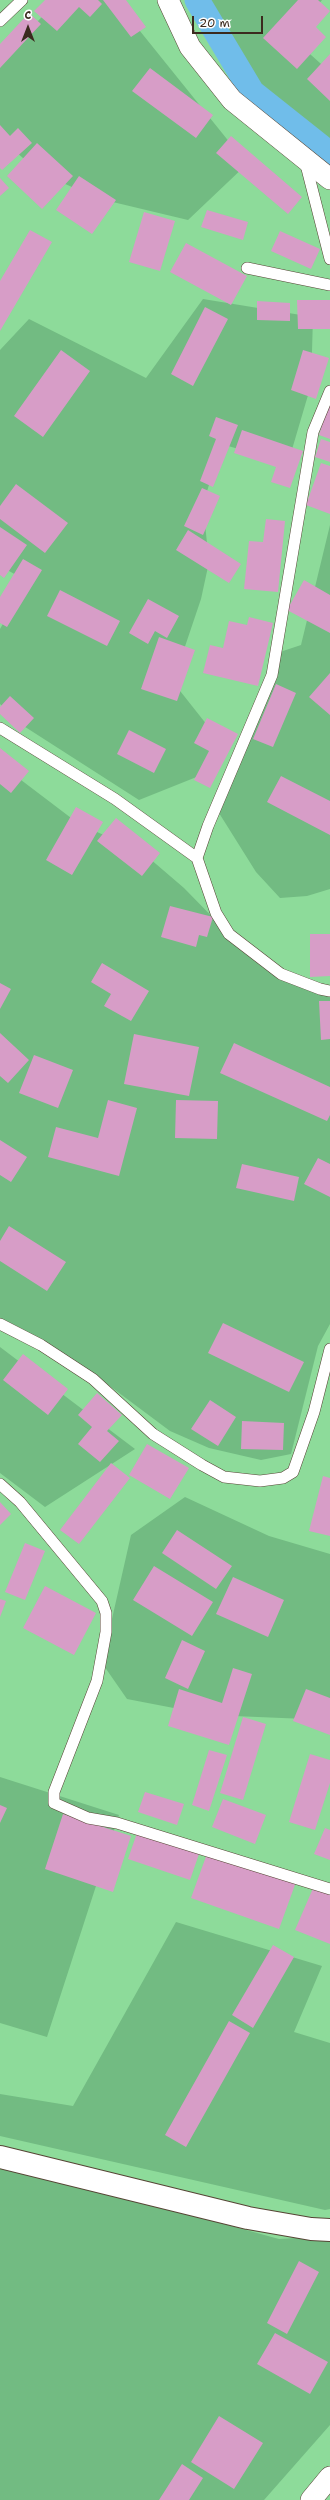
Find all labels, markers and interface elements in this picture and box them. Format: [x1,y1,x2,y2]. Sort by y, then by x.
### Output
north arrow [8,8,48,48]
text: С [25,8,31,23]
scale bar [194,8,265,34]
text: 20 m [199,15,230,31]

